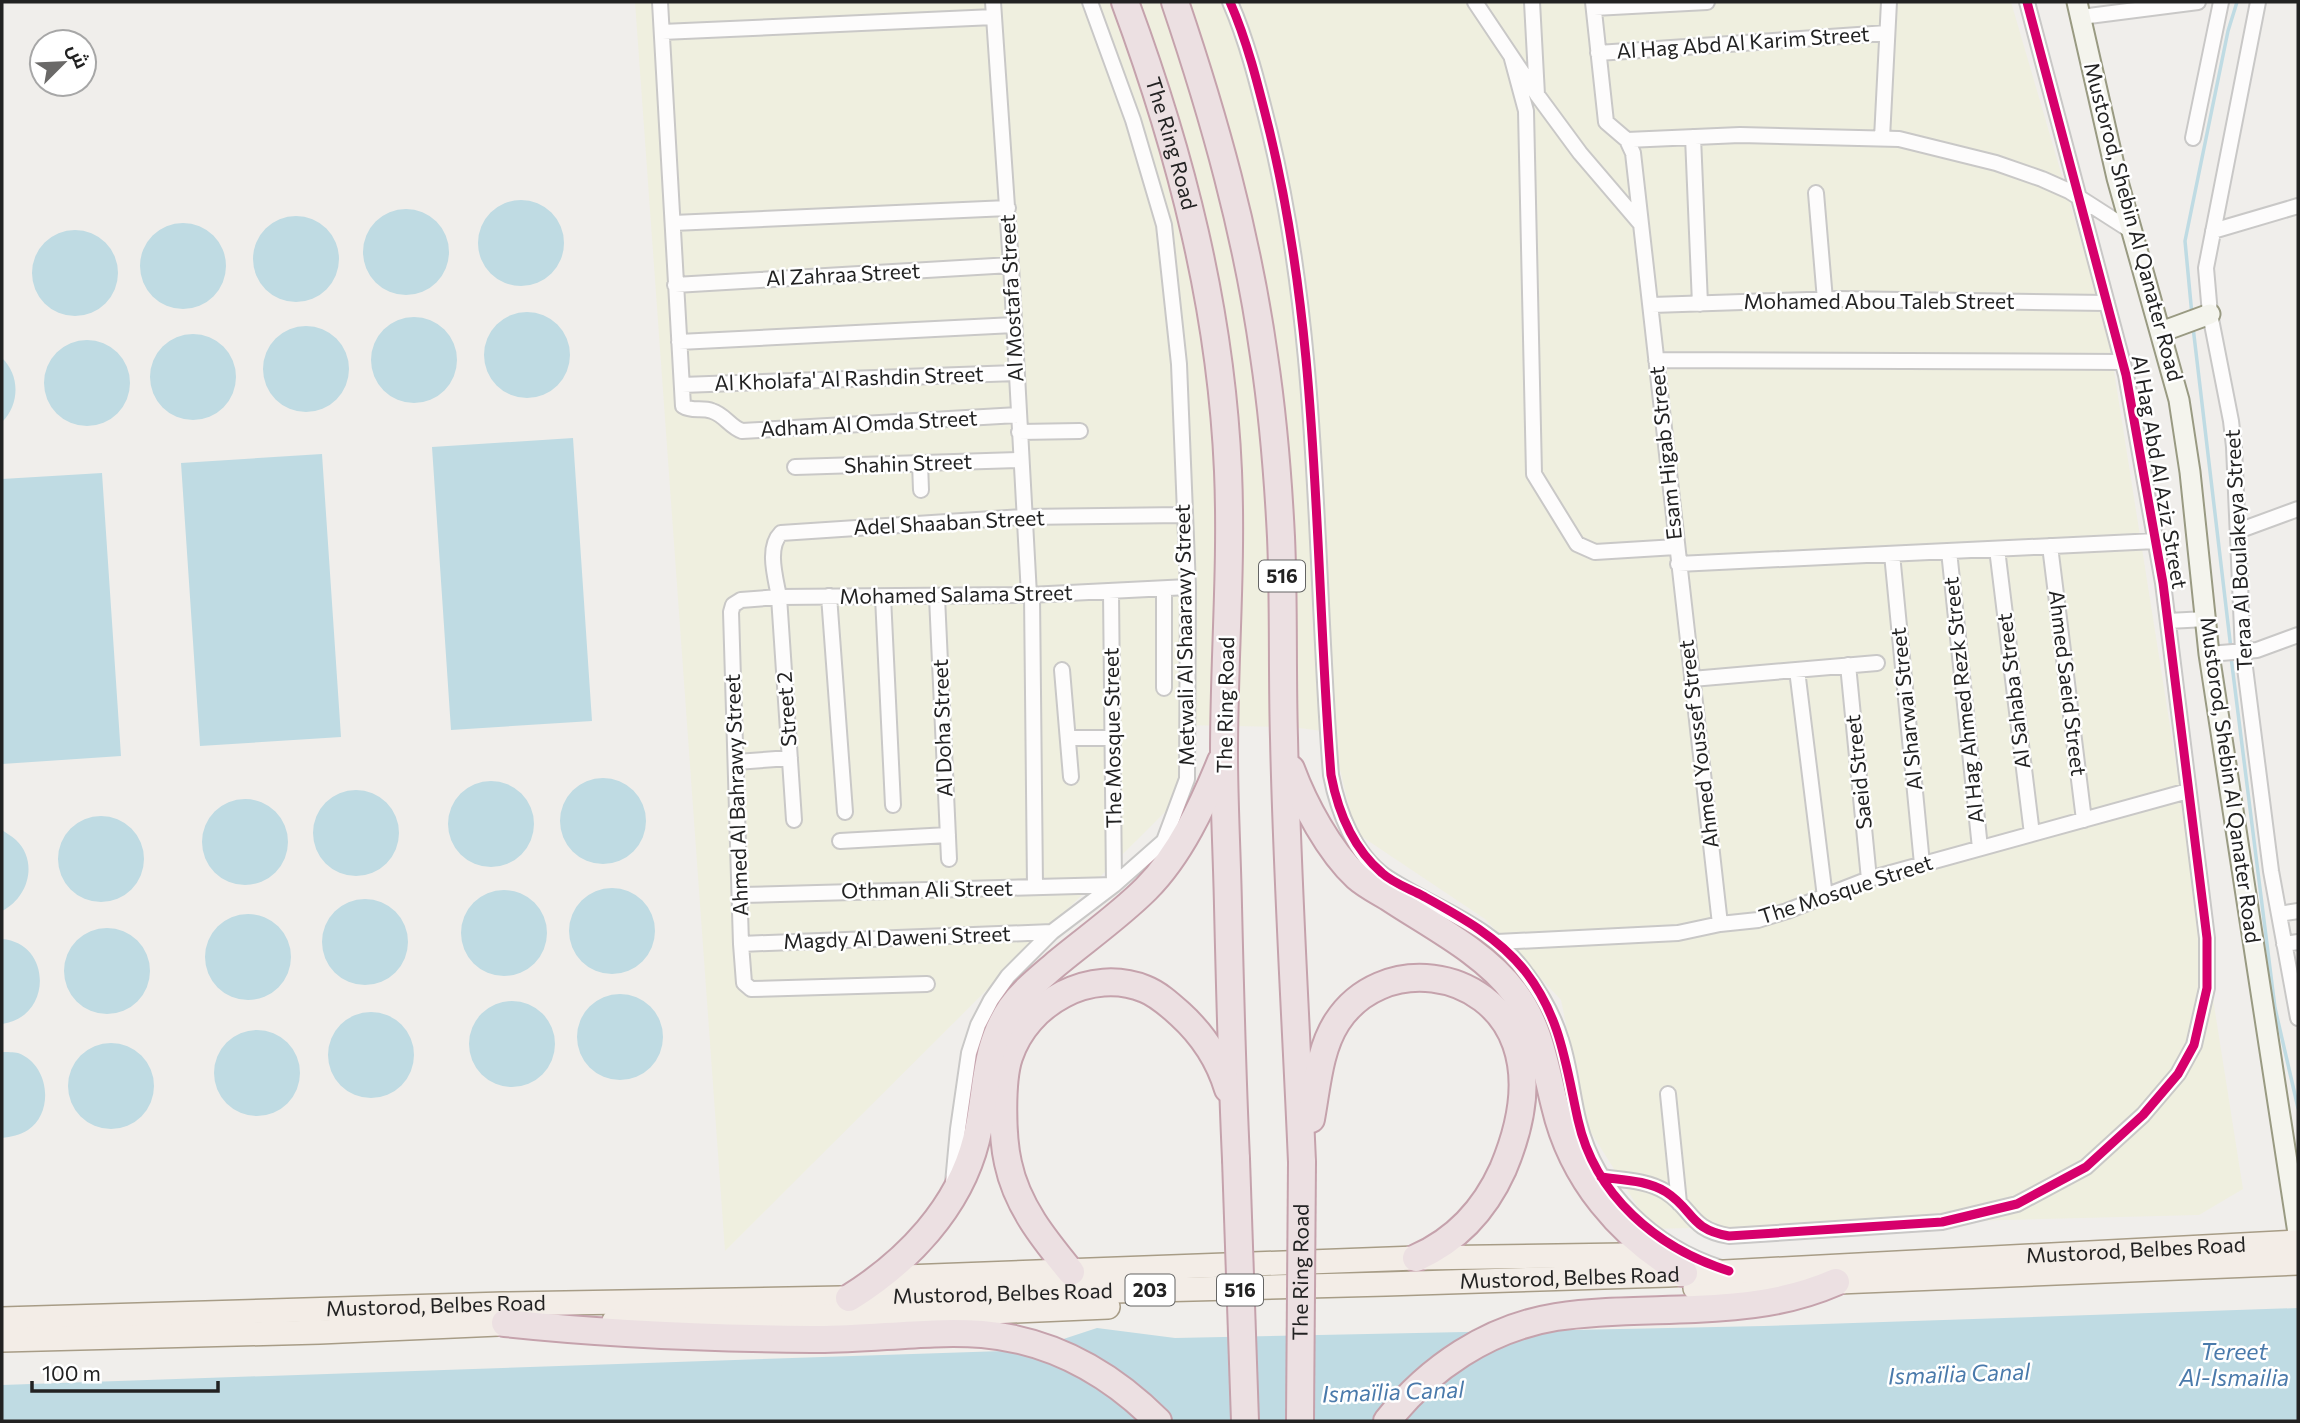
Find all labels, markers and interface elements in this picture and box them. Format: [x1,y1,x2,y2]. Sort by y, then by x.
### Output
street label: Al Hag Abd Al Karim Street [1616,20,1870,63]
north arrow [28,28,98,98]
text: ش [63,40,94,72]
street label: Mustorod, Shebin Al Qanater Road [2080,59,2189,384]
street label: The Ring Road [1141,74,1203,212]
street label: Al Mostafa Street [994,214,1027,383]
street label: Al Zahraa Street [765,257,921,290]
street label: Mohamed Abou Taleb Street [1743,288,2015,313]
street label: Al Hag Abd Al Aziz Street [2128,353,2193,591]
street label: Al Kholafa' Al Rashdin Street [714,360,984,395]
street label: Esam Higab Street [1643,365,1686,541]
street label: Adham Al Omda Street [760,404,978,441]
street label: Teraa Al Boulakeya Street [2219,429,2256,671]
street label: Shahin Street [843,448,972,477]
street label: Adel Shaaban Street [853,504,1045,539]
street label: Metwali Al Shaarawy Street [1169,504,1198,766]
road number: 516 [1259,561,1305,592]
street label: Al Hag Ahmed Rezk Street [1937,576,1988,825]
street label: Mohamed Salama Street [839,579,1073,608]
street label: Ahmed Saeid Street [2045,588,2092,777]
street label: Al Sahaba Street [1991,612,2034,771]
street label: Mustorod, Shebin Al Qanater Road [2196,615,2267,944]
street label: Al Sharwai Street [1885,626,1927,792]
street label: The Ring Road [1211,636,1238,773]
street label: Ahmed Youssef Street [1672,639,1723,850]
street label: The Mosque Street [1097,647,1126,829]
street label: Al Doha Street [927,659,956,798]
street label: Street 2 [770,671,801,747]
street label: Ahmed Al Bahrawy Street [719,673,752,917]
street label: Saeid Street [1839,714,1876,831]
street label: The Mosque Street [1756,849,1935,928]
street label: Othman Ali Street [841,875,1013,902]
street label: Magdy Al Daweni Street [783,920,1011,953]
street label: The Ring Road [1287,1204,1313,1340]
street label: Mustorod, Belbes Road [2025,1231,2246,1267]
street label: Mustorod, Belbes Road [1459,1260,1680,1293]
road number: 203 [1126,1274,1174,1306]
road number: 516 [1217,1274,1263,1306]
street label: Mustorod, Belbes Road [892,1277,1113,1308]
street label: Mustorod, Belbes Road [325,1289,546,1320]
water label: Tereet Al-Ismailia [2178,1337,2289,1391]
scale bar [32,1350,217,1394]
water label: Ismaïlia Canal [1887,1356,2032,1389]
text: 100 m [42,1360,101,1385]
water label: Ismaïlia Canal [1321,1374,1466,1407]

